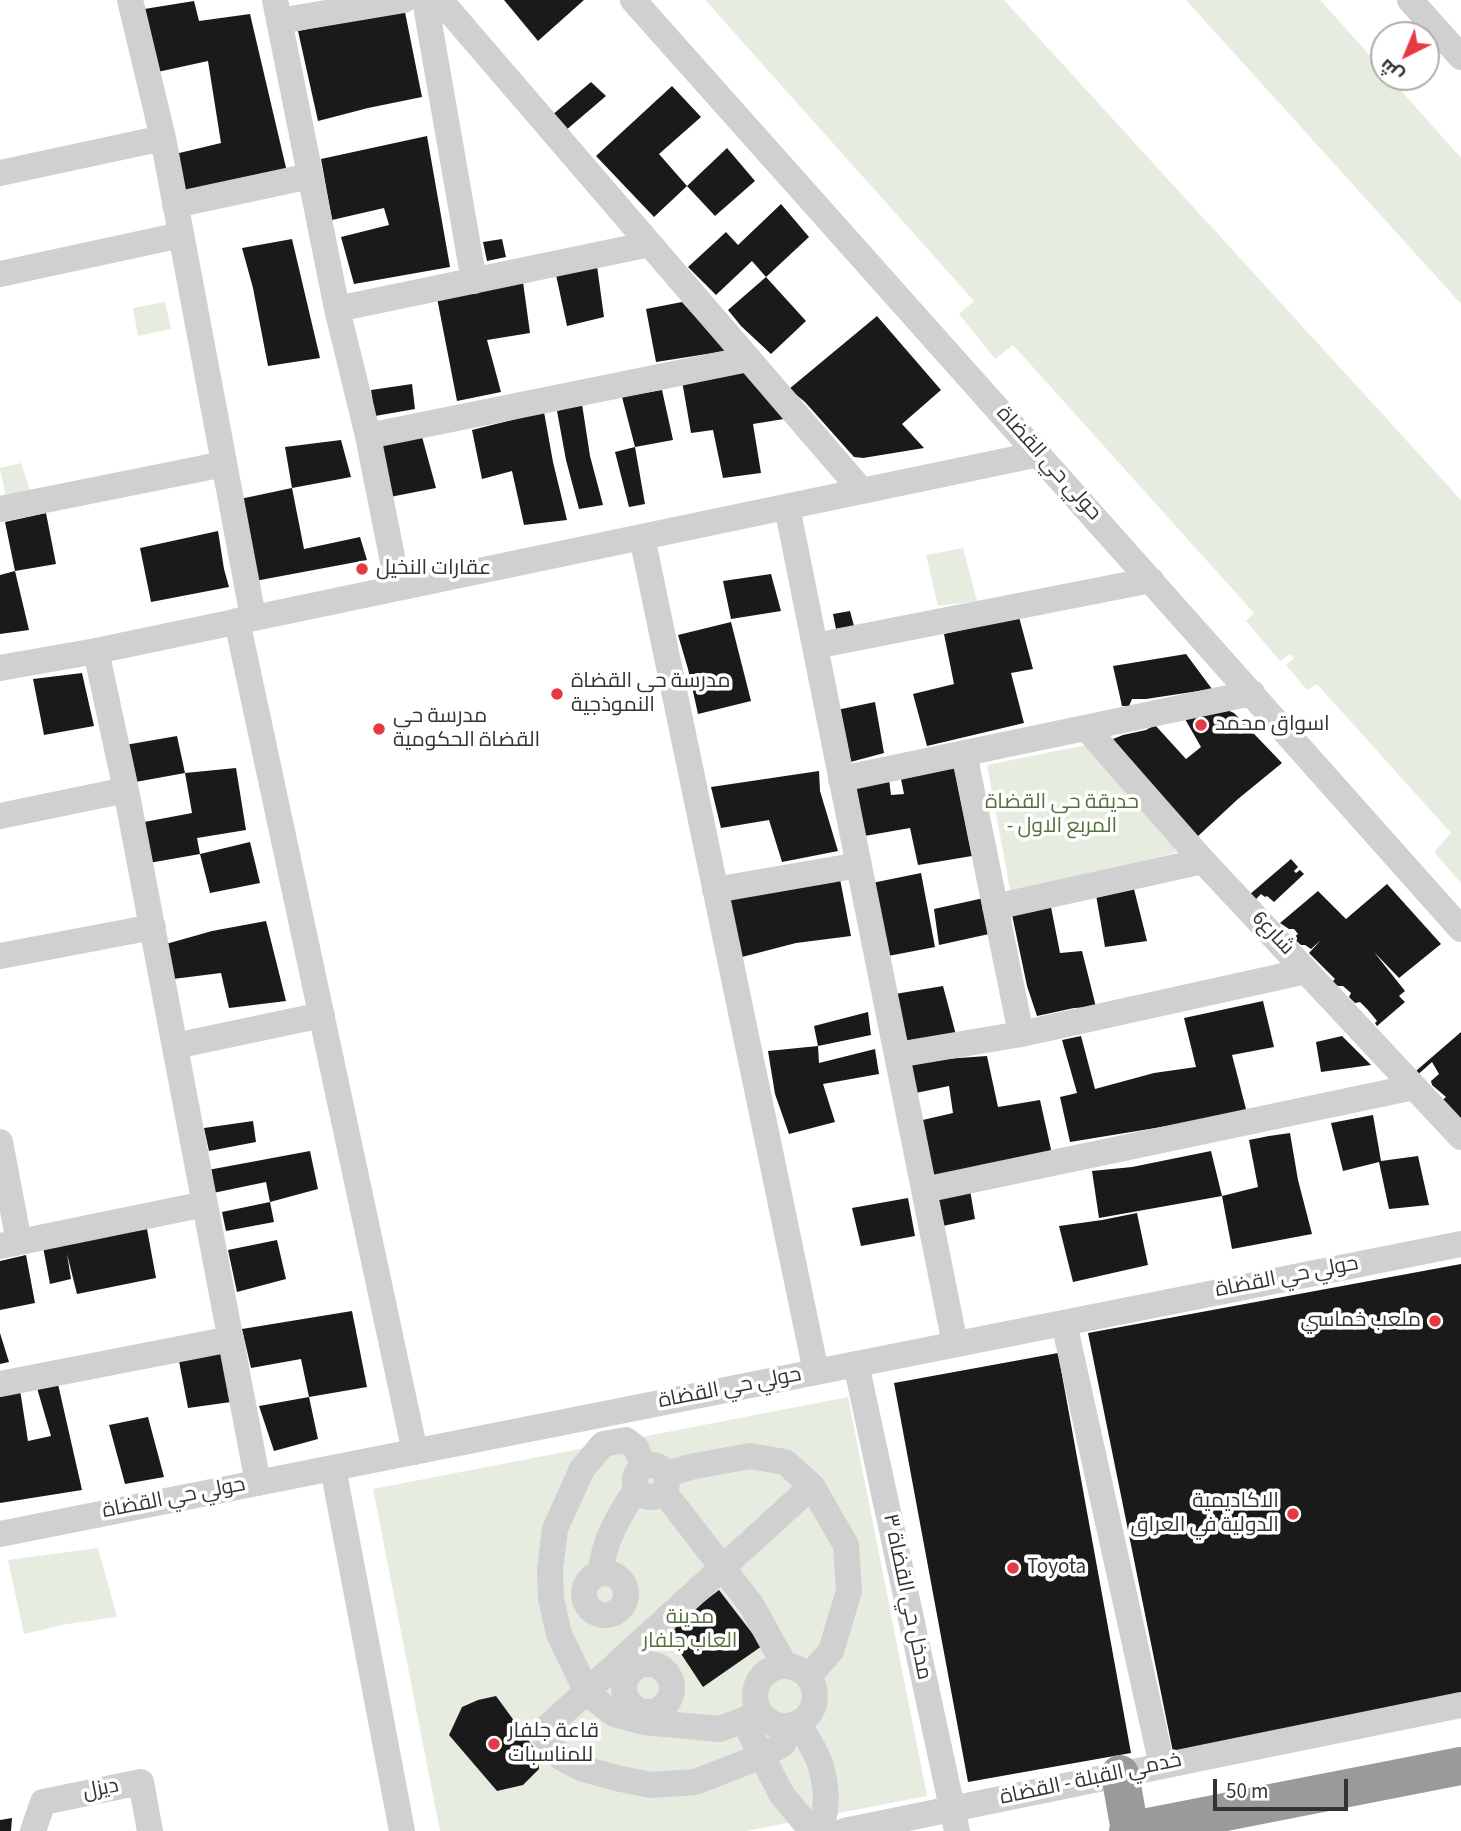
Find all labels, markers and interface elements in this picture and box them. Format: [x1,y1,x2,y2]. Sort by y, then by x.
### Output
north arrow [1370,21,1440,91]
text: ش [1374,52,1410,88]
street label: حولي حي القضاة [990,402,1106,526]
place label: عقارات النخيل [376,556,491,582]
marker: عقارات النخيل [354,561,370,577]
place label: مدرسة حي القضاة النموذجية [571,669,731,719]
marker: مدرسة حي القضاة النموذجية [549,686,565,702]
place label: مدرسة حي القضاة الحكومية [393,704,540,754]
place label: اسواق محمد [1215,712,1330,738]
marker: اسواق محمد [1193,717,1209,733]
marker: مدرسة حي القضاة الحكومية [371,721,387,737]
park label: حديقة حي القضاة - المربع الاول [985,790,1139,840]
street label: شارع6 [1245,907,1299,961]
street label: حولي حي القضاة [1213,1252,1361,1304]
place label: ملعب خماسي [1300,1308,1421,1334]
marker: ملعب خماسي [1427,1313,1443,1329]
street label: حولي حي القضاة [656,1363,804,1415]
street label: حولي حي القضاة [100,1473,248,1525]
place label: الاكاديمية الدولية في العراق [1130,1489,1279,1539]
marker: الاكاديمية الدولية في العراق [1285,1506,1301,1522]
street label: مدخل حي القضاة ٣ [876,1512,936,1682]
place label: Toyota [1027,1555,1086,1581]
marker: Toyota [1005,1560,1021,1576]
park label: مدينة العاب جلفار [642,1605,738,1655]
place label: قاعة جلفار للمناسبات [508,1719,599,1769]
marker: قاعة جلفار للمناسبات [486,1736,502,1752]
street label: خدمي القبلة - القضاة [998,1748,1184,1812]
scale bar [1216,1764,1351,1808]
street label: ديزل [81,1774,121,1806]
text: 50 m [1226,1776,1268,1806]

